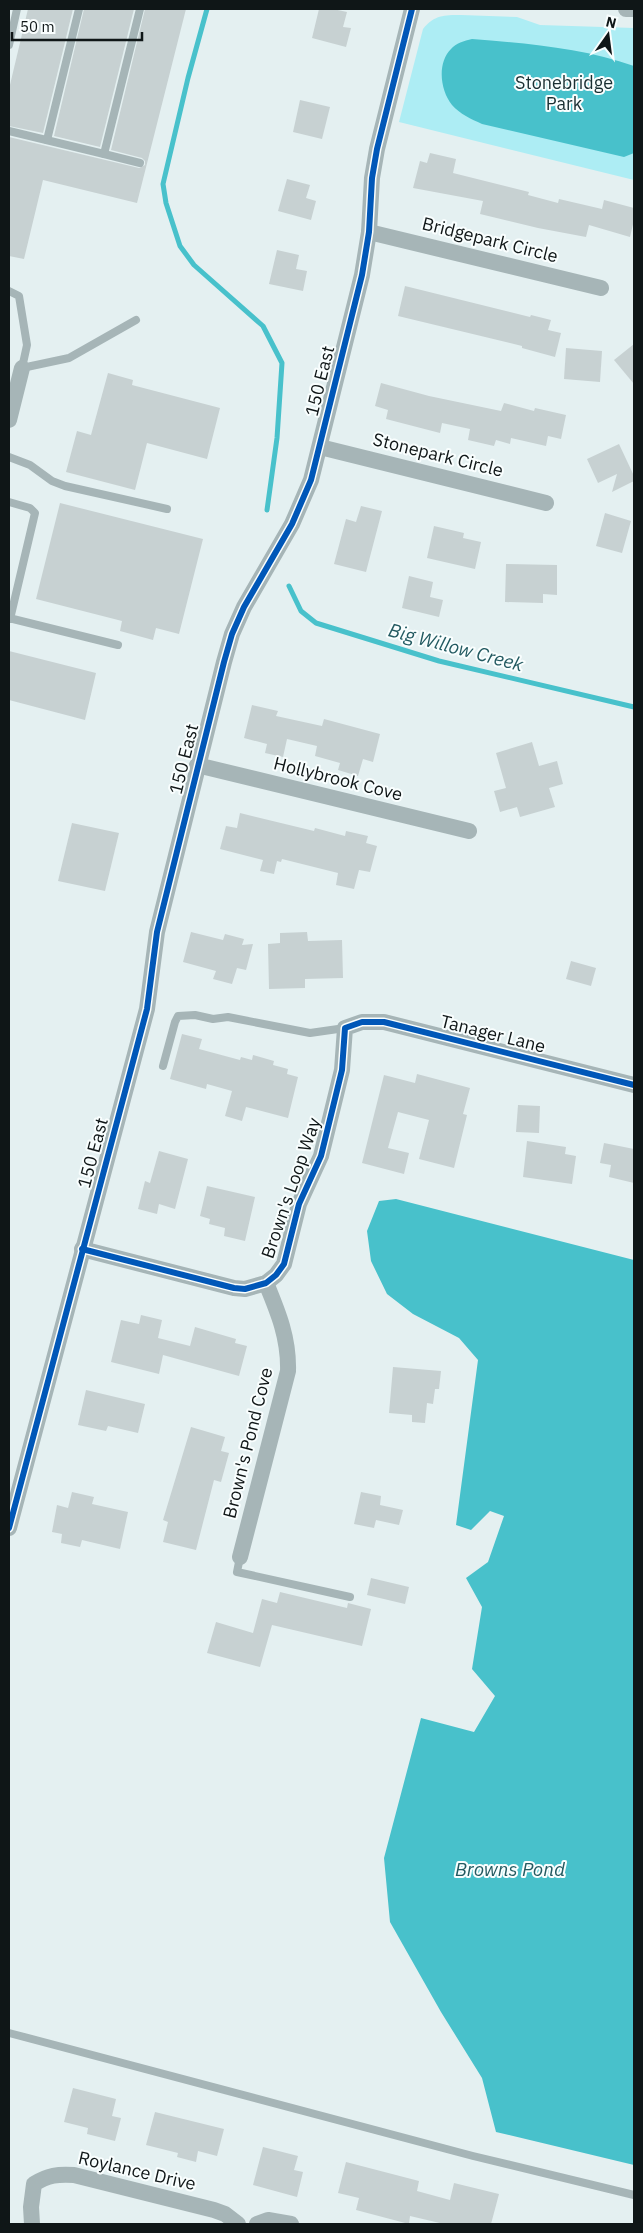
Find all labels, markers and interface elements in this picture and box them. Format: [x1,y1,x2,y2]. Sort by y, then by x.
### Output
scale bar [12,10,142,42]
north arrow [583,10,633,60]
text: N [604,12,618,32]
text: 50 m [20,17,55,36]
park label: Stonebridge Park [515,71,613,115]
street label: Bridgepark Circle [420,212,560,268]
street label: 150 East [300,343,339,418]
street label: Stonepark Circle [371,427,506,482]
water label: Big Willow Creek [386,617,527,677]
street label: 150 East [164,721,203,796]
street label: Hollybrook Cove [271,751,405,806]
street label: Tanager Lane [438,1009,548,1058]
street label: Brown's Loop Way [256,1114,325,1261]
street label: 150 East [72,1115,113,1190]
street label: Brown's Pond Cove [218,1365,277,1521]
water label: Browns Pond [455,1857,566,1881]
street label: Roylance Drive [76,2146,198,2195]

